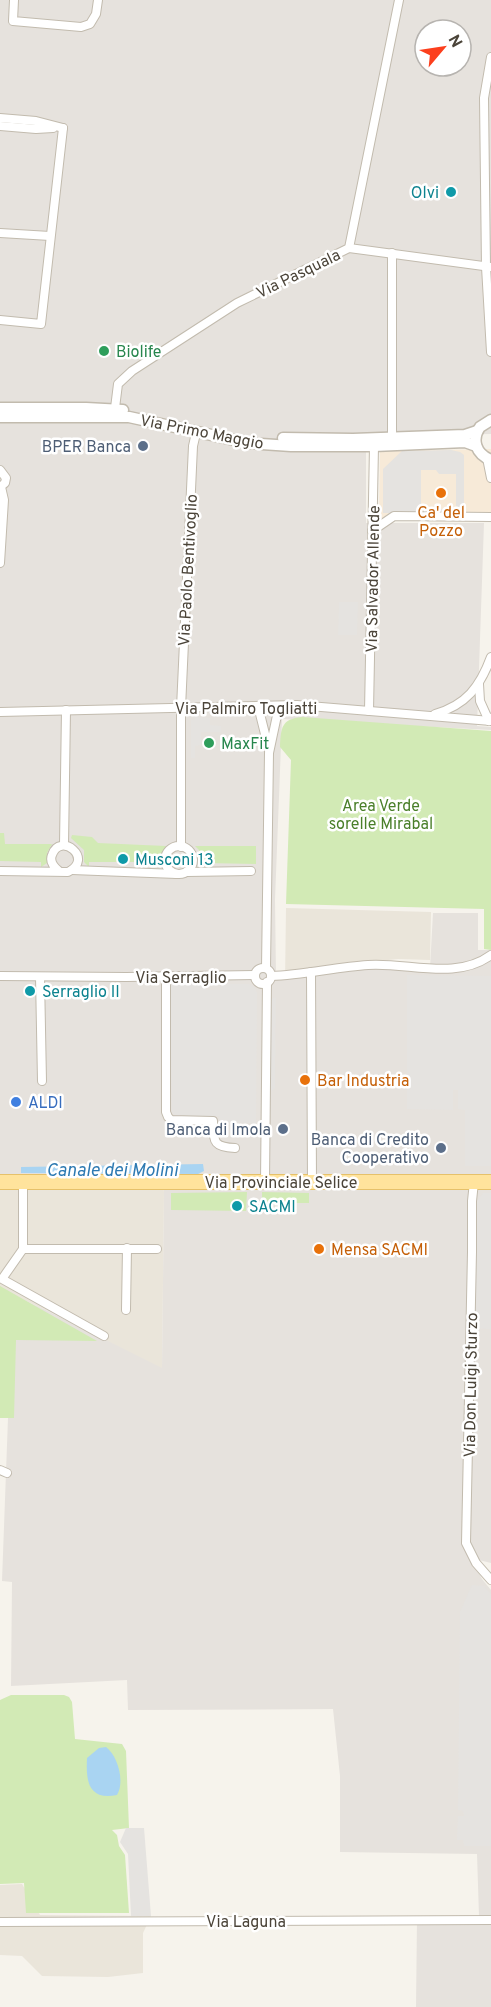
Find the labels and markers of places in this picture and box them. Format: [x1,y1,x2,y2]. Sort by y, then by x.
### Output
place label: Olvi [411,184,439,204]
marker: Olvi [444,185,458,199]
place label: Biolife [116,343,161,363]
marker: Biolife [97,344,111,358]
place label: BPER Banca [42,438,131,458]
marker: BPER Banca [136,439,150,453]
marker: Ca' del Pozzo [434,486,448,500]
place label: Ca' del Pozzo [417,504,465,542]
place label: MaxFit [221,735,269,755]
marker: MaxFit [202,736,216,750]
place label: Musconi 13 [135,851,214,871]
marker: Musconi 13 [116,852,130,866]
place label: Serraglio II [42,983,120,1003]
marker: Serraglio II [23,984,37,998]
place label: Bar Industria [317,1072,409,1092]
marker: Bar Industria [298,1073,312,1087]
place label: ALDI [28,1094,63,1114]
marker: ALDI [9,1095,23,1109]
place label: Banca di Imola [166,1121,271,1141]
marker: Banca di Imola [276,1122,290,1136]
place label: Banca di Credito Cooperativo [311,1131,429,1169]
marker: Banca di Credito Cooperativo [434,1141,448,1155]
place label: SACMI [249,1198,296,1218]
marker: SACMI [230,1199,244,1213]
place label: Mensa SACMI [331,1241,428,1261]
marker: Mensa SACMI [312,1242,326,1256]

